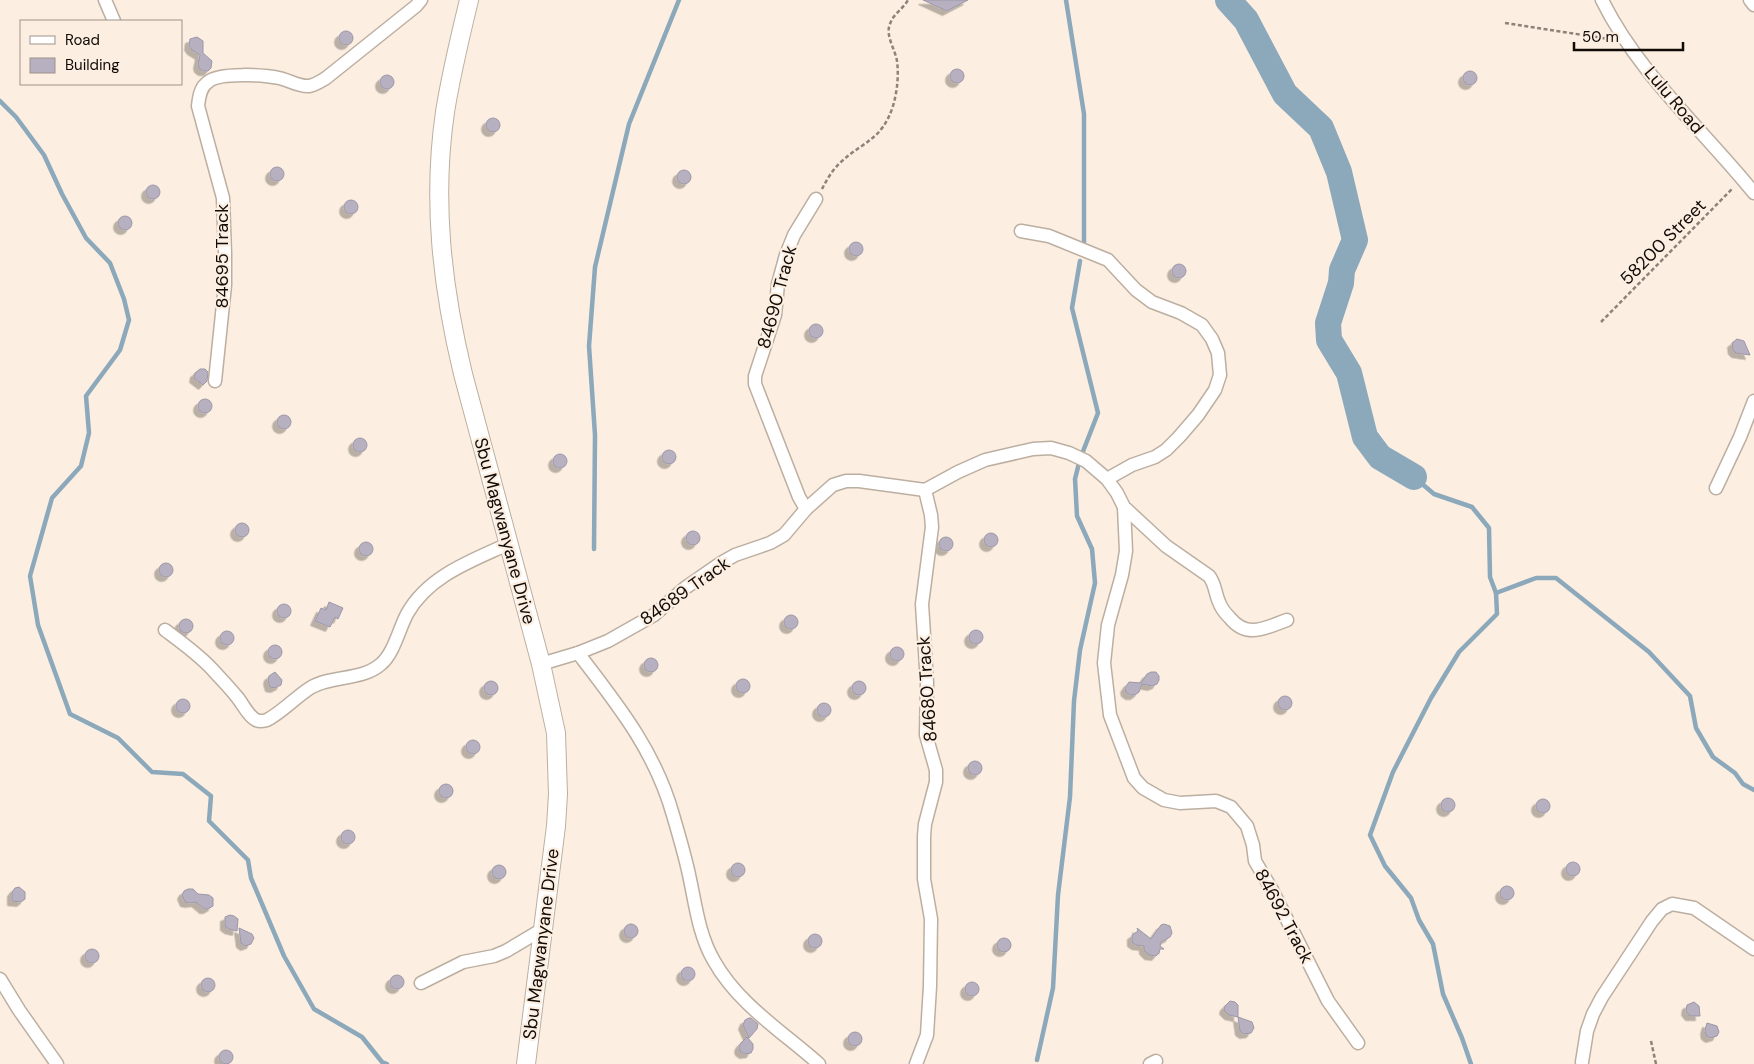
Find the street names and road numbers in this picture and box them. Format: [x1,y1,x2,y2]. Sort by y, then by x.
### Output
street label: Lulu Road [1639,61,1709,139]
street label: 58200 Street [1615,194,1711,290]
street label: 84695 Track [210,204,234,308]
street label: 84690 Track [752,243,802,351]
street label: Sbu Magwanyane Drive [469,435,541,627]
street label: 84689 Track [635,551,735,631]
street label: 84680 Track [911,635,943,743]
street label: Sbu Magwanyane Drive [517,847,565,1041]
street label: 84692 Track [1249,865,1319,967]

